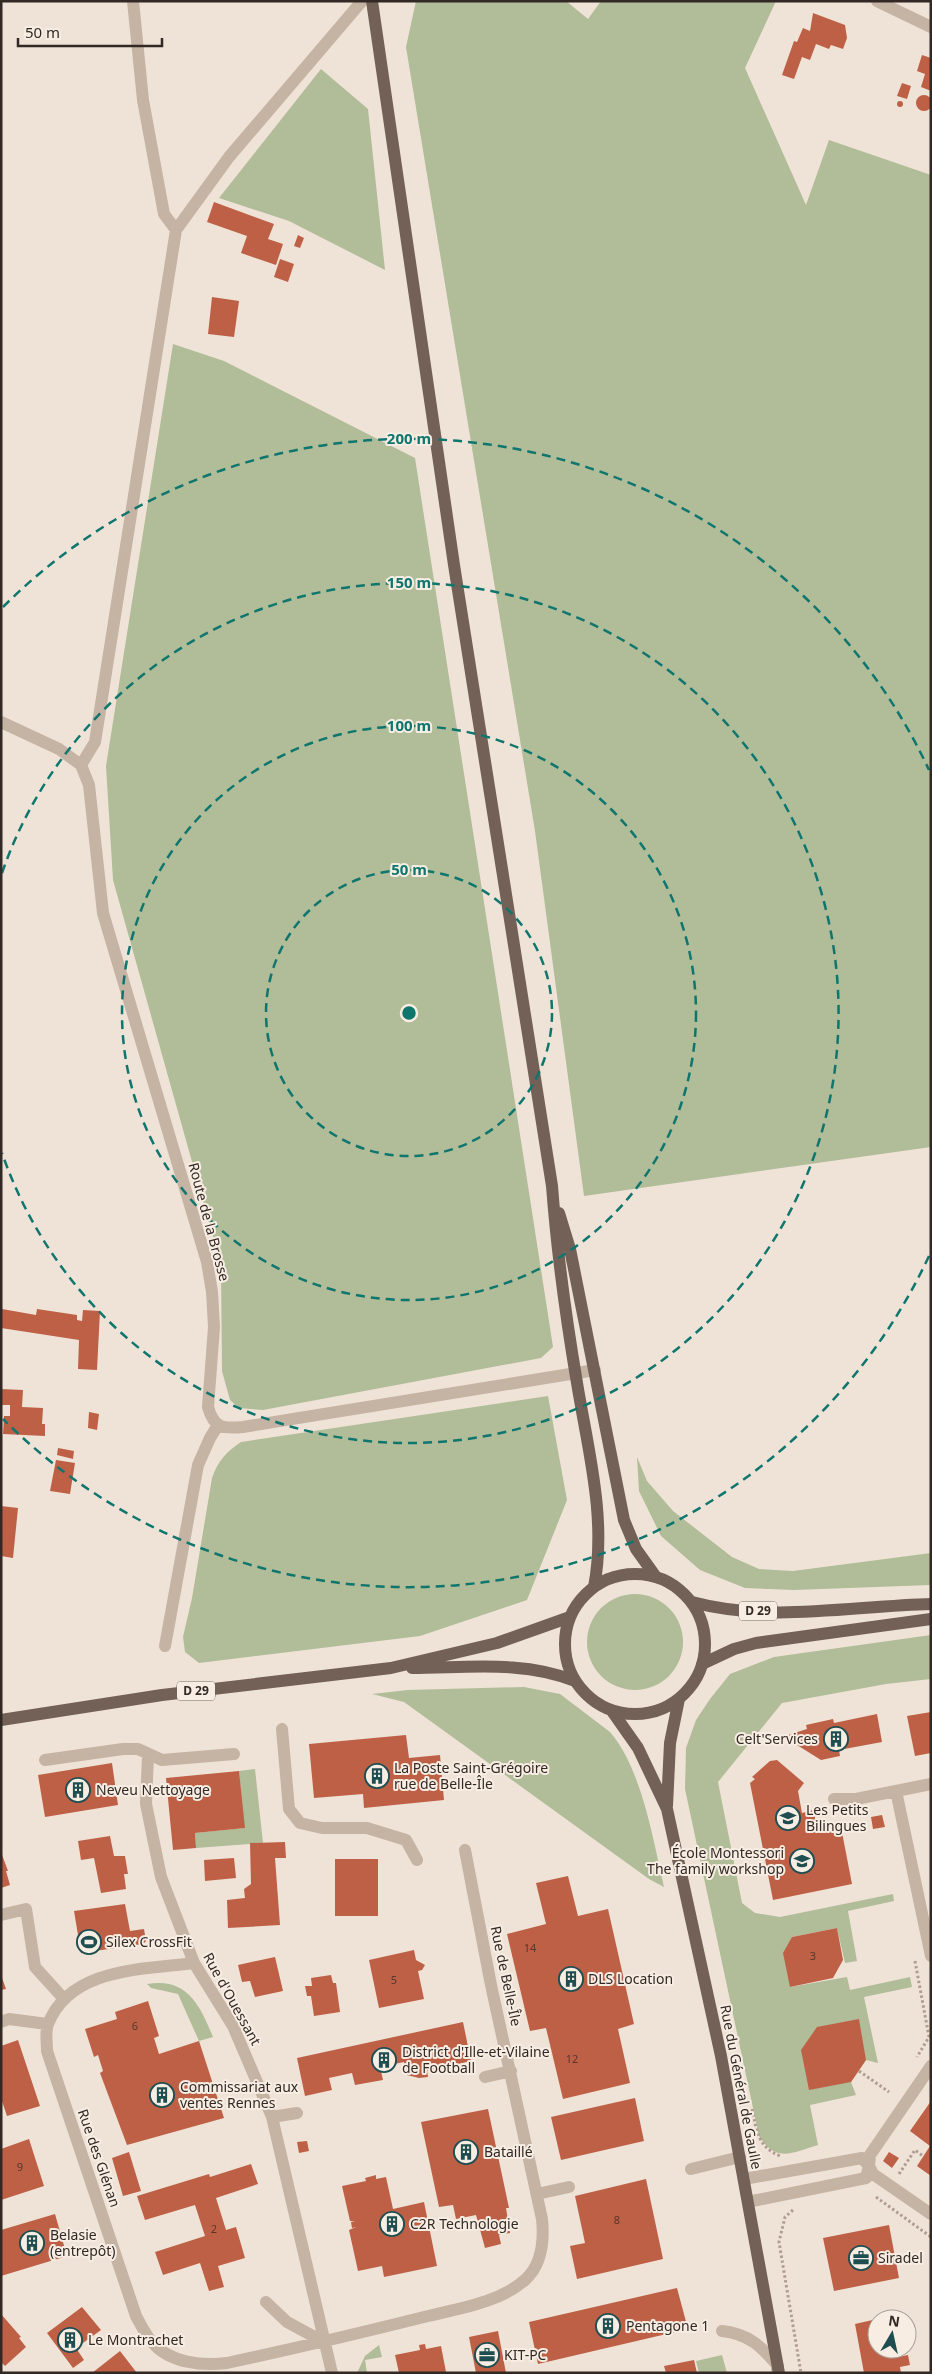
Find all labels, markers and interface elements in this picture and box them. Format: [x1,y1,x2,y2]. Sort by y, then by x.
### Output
scale bar [18,15,161,47]
text: 50 m [25,22,60,42]
text: 200 m [387,428,431,448]
text: 150 m [387,572,431,592]
text: 100 m [387,715,431,735]
text: 50 m [391,859,427,879]
centre of rings [400,1004,418,1022]
street label: Route de la Brosse [185,1160,234,1283]
road number: D 29 [739,1602,777,1620]
road number: D 29 [177,1682,215,1700]
building icon: Celt'Services [823,1726,849,1752]
place label: Celt'Services [736,1729,818,1748]
place label: La Poste Saint-Grégoire rue de Belle-Île [394,1758,548,1793]
building icon: La Poste Saint-Grégoire rue de Belle-Île [364,1763,390,1789]
building icon: Neveu Nettoyage [65,1777,91,1803]
place label: Neveu Nettoyage [96,1780,210,1799]
place label: Les Petits Bilingues [806,1800,869,1835]
school or university icon: Les Petits Bilingues [775,1805,801,1831]
place label: École Montessori The family workshop [647,1843,784,1878]
school or university icon: École Montessori The family workshop [789,1848,815,1874]
street label: Rue de Belle-Île [487,1924,526,2028]
sports icon: Silex CrossFit [76,1929,102,1955]
place label: Silex CrossFit [106,1932,192,1951]
house number: 14 [524,1940,537,1955]
house number: 3 [810,1948,816,1963]
street label: Rue d'Ouessant [199,1949,266,2048]
building icon: DLS Location [558,1966,584,1992]
place label: DLS Location [588,1969,673,1988]
house number: 5 [391,1972,397,1987]
street label: Rue du Général de Gaulle [716,2003,767,2171]
house number: 6 [132,2018,138,2033]
place label: District d'Ille-et-Vilaine de Football [402,2042,550,2077]
building icon: District d'Ille-et-Vilaine de Football [371,2047,397,2073]
house number: 12 [566,2051,578,2066]
place label: Commissariat aux ventes Rennes [180,2077,299,2112]
building icon: Commissariat aux ventes Rennes [149,2082,175,2108]
street label: Rue des Glénan [74,2106,125,2209]
building icon: Bataillé [453,2139,479,2165]
place label: Bataillé [484,2142,533,2161]
house number: 9 [17,2159,23,2174]
building icon: C2R Technologie [379,2211,405,2237]
house number: 8 [614,2212,620,2227]
place label: C2R Technologie [410,2214,519,2233]
house number: 2 [211,2221,217,2236]
place label: Belasie (entrepôt) [50,2225,116,2260]
building icon: Belasie (entrepôt) [19,2230,45,2256]
office icon: Siradel [848,2245,874,2271]
place label: Siradel [878,2248,923,2267]
north arrow [867,2309,917,2359]
text: N [887,2310,901,2331]
building icon: Pentagone 1 [595,2313,621,2339]
place label: Pentagone 1 [626,2316,709,2335]
building icon: Le Montrachet [57,2327,83,2353]
place label: Le Montrachet [88,2330,183,2349]
office icon: KIT-PC [474,2342,500,2368]
place label: KIT-PC [504,2345,547,2364]

